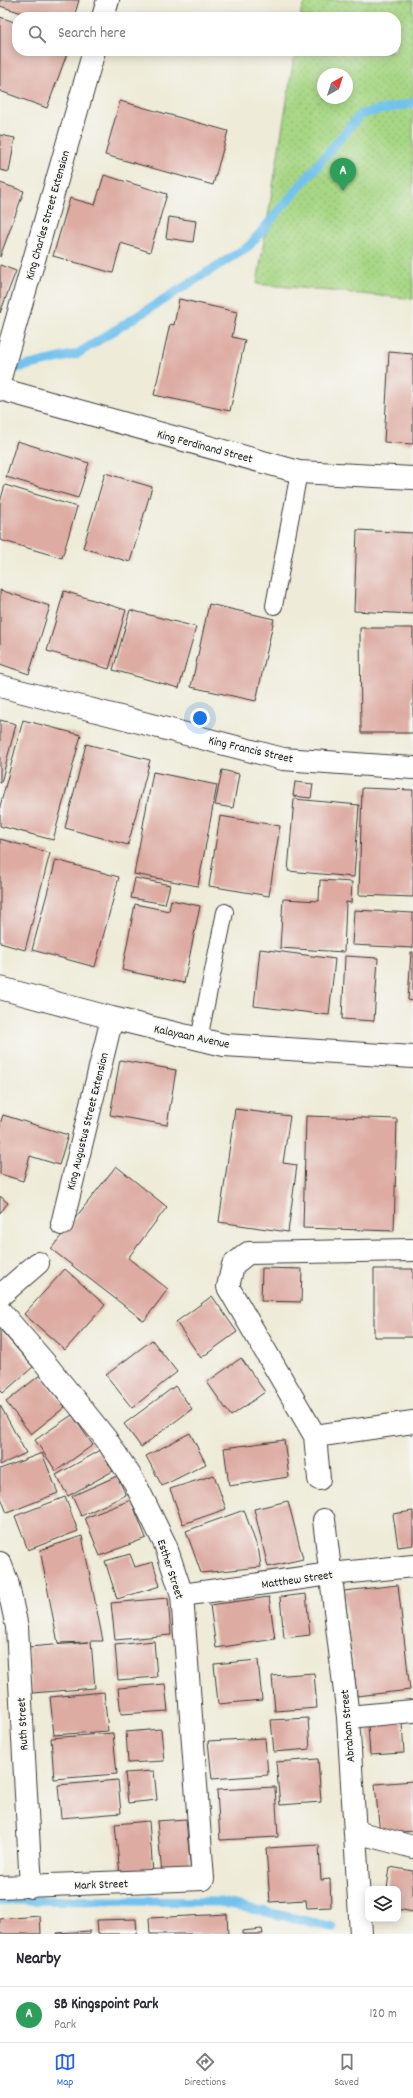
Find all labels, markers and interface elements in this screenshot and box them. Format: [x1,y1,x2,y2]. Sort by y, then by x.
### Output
search box [12,12,401,56]
icon: search [26,23,48,45]
text: Search here [58,23,126,45]
north arrow [317,68,353,104]
street label: King Charles Street Extension [22,148,75,282]
pin: A [330,158,356,191]
street label: King Ferdinand Street [155,426,255,469]
your location [190,708,210,728]
street label: King Francis Street [207,732,295,769]
street label: Kalayaan Avenue [152,1021,231,1054]
street label: King Augustus Street Extension [63,1050,114,1192]
street label: Esther Street [152,1537,187,1602]
street label: Matthew Street [260,1567,335,1594]
street label: Abraham Street [337,1688,360,1763]
street label: Ruth Street [14,1697,33,1751]
street label: Mark Street [74,1876,129,1895]
map controls [365,1886,401,1922]
button: layers [365,1886,401,1922]
text: Nearby [16,1948,60,1972]
text: SB Kingspoint Park [54,1994,158,2016]
text: A [25,2005,33,2024]
text: 120 m [369,2005,397,2024]
text: Park [54,2016,76,2035]
tab: Map [54,2051,76,2091]
tab: Directions [184,2051,226,2091]
tab: Saved [334,2051,359,2091]

